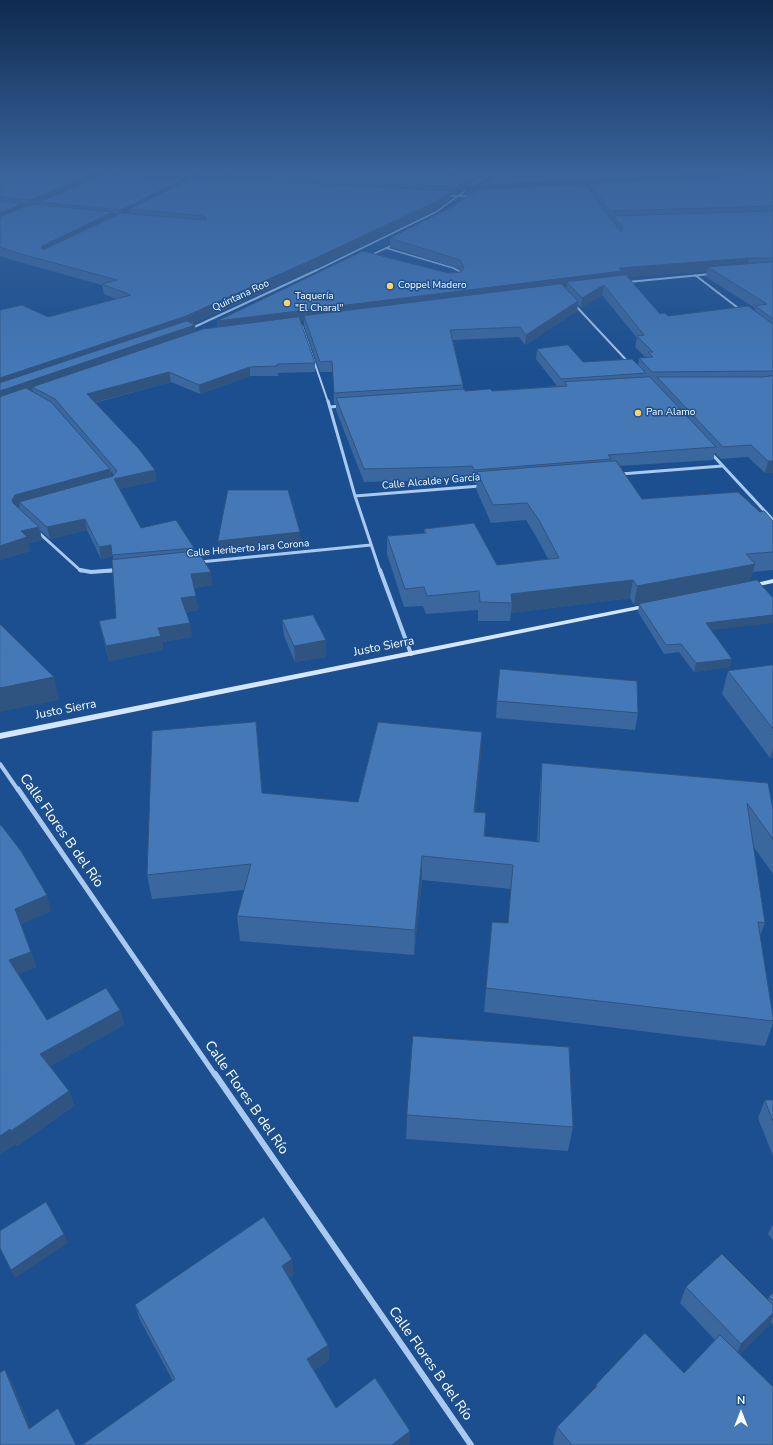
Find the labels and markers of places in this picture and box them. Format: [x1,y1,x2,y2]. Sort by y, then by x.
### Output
place label: Coppel Madero [398,280,467,292]
marker: Coppel Madero [385,281,395,291]
place label: Taquería "El Charal" [295,291,343,314]
marker: Taquería "El Charal" [282,298,292,308]
place label: Pan Alamo [646,407,695,419]
marker: Pan Alamo [633,408,643,418]

